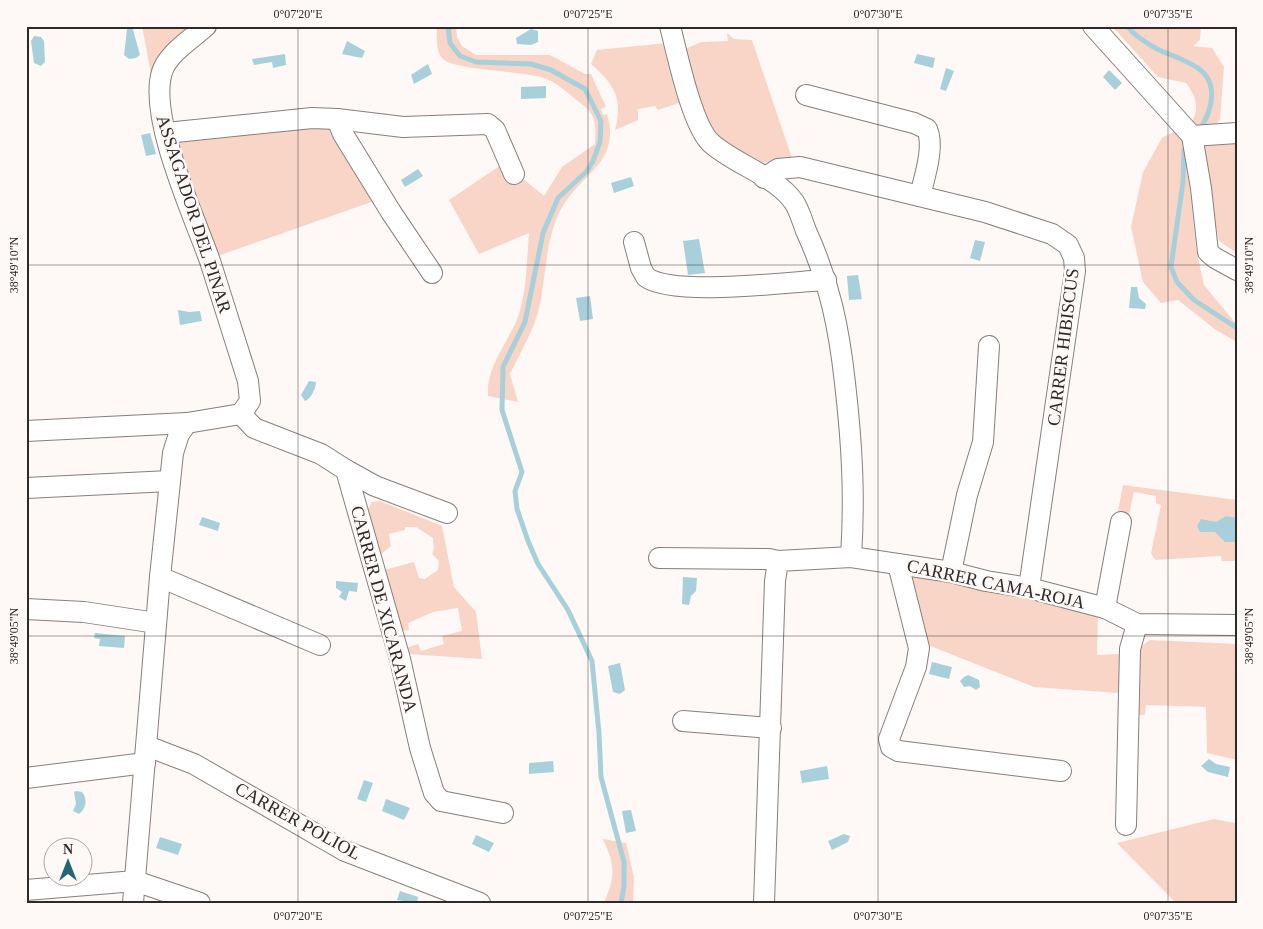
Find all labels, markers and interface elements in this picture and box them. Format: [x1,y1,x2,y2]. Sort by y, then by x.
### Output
text: 0°07'20"E [273,7,323,21]
text: 0°07'25"E [563,7,613,21]
text: 0°07'30"E [853,7,903,21]
text: 0°07'35"E [1143,7,1193,21]
street label: ASSAGADOR DEL PINAR [152,112,236,316]
text: 38°49'10"N [7,236,21,293]
text: 38°49'10"N [1242,236,1256,293]
street label: CARRER HIBISCUS [1043,267,1083,427]
street label: CARRER DE XICARANDA [347,504,421,714]
street label: CARRER CAMA-ROJA [905,555,1087,613]
text: 38°49'05"N [7,607,21,664]
text: 38°49'05"N [1242,607,1256,664]
street label: CARRER POLIOL [232,778,364,864]
north arrow [42,836,92,886]
text: N [63,842,73,857]
text: 0°07'20"E [273,909,323,923]
text: 0°07'25"E [563,909,613,923]
text: 0°07'30"E [853,909,903,923]
text: 0°07'35"E [1143,909,1193,923]

